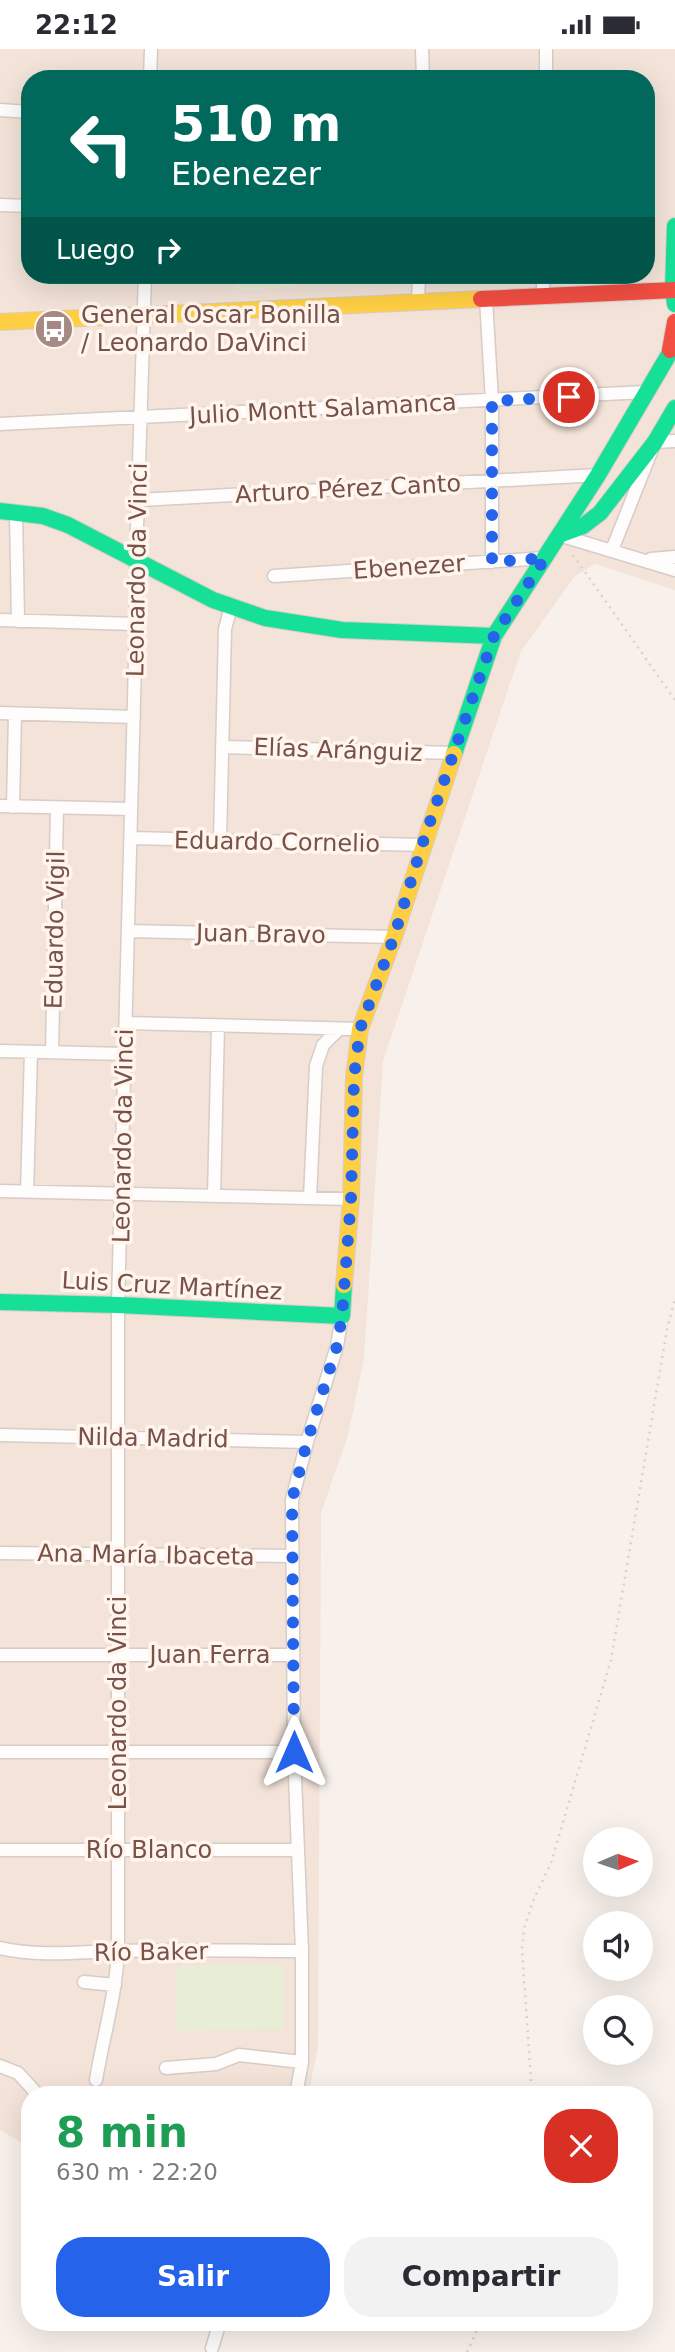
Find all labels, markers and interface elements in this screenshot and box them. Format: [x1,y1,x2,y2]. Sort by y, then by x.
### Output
text: 22:12 [35,10,118,40]
text: 510 m [171,96,341,153]
icon: left [56,98,147,189]
text: Ebenezer [171,155,321,193]
icon: right [149,231,187,269]
text: Luego [56,235,135,265]
place label: General Oscar Bonilla / Leonardo DaVinci [81,301,341,357]
bus stop icon: General Oscar Bonilla / Leonardo DaVinci [33,308,75,350]
pin [539,367,599,427]
icon: arrive [550,378,588,416]
street label: Julio Montt Salamanca [187,388,457,430]
street label: Leonardo da Vinci [121,463,153,677]
street label: Arturo Pérez Canto [234,469,462,509]
street label: Ebenezer [352,549,466,585]
street label: Elías Aránguiz [253,733,423,767]
street label: Eduardo Cornelio [174,826,380,858]
street label: Eduardo Vigil [40,851,70,1009]
street label: Juan Bravo [194,919,326,949]
street label: Leonardo da Vinci [107,1029,139,1243]
street label: Luis Cruz Martínez [61,1266,283,1306]
street label: Nilda Madrid [77,1423,229,1453]
street label: Ana María Ibaceta [37,1539,255,1571]
street label: Leonardo da Vinci [104,1596,132,1810]
street label: Juan Ferra [147,1641,271,1669]
position arrow [257,1715,331,1789]
north arrow [583,1827,653,1897]
map controls [583,1827,653,2065]
street label: Río Blanco [86,1836,212,1864]
button: sound [583,1911,653,1981]
street label: Río Baker [94,1937,209,1967]
button: search [583,1995,653,2065]
text: 8 min [56,2108,188,2157]
button: close [544,2109,618,2183]
text: 630 m · 22:20 [56,2159,218,2185]
button: Salir [56,2237,330,2317]
button: Compartir [344,2237,618,2317]

